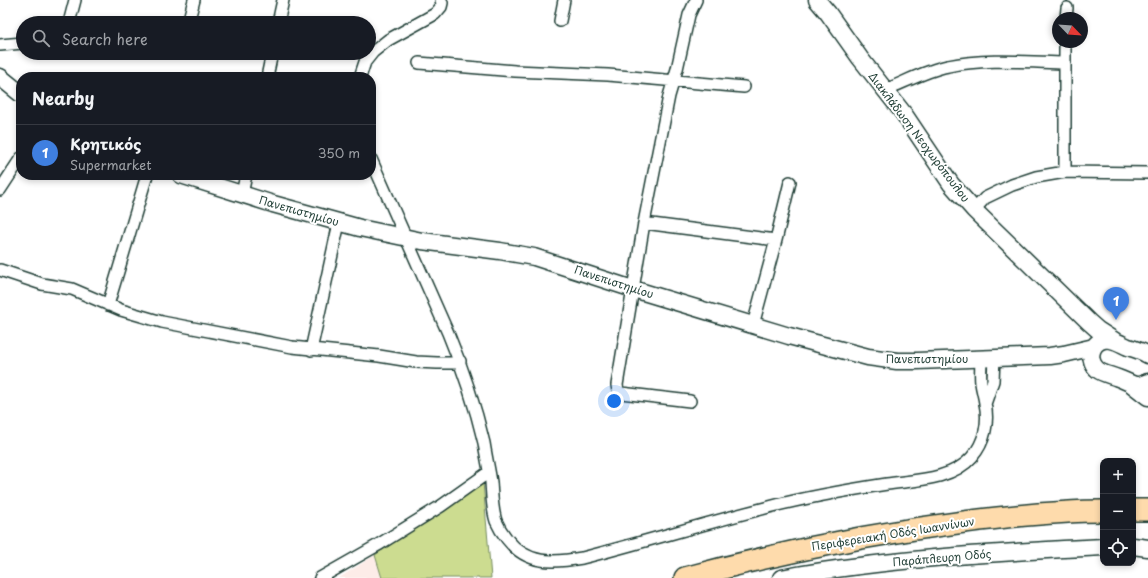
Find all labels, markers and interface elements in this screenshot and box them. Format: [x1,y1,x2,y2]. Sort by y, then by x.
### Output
north arrow [1052,12,1088,48]
search box [16,16,376,60]
icon: search [30,27,52,49]
text: Search here [62,27,148,50]
street label: Διακλάδωση Νεοχωρόπουλου [865,68,974,205]
text: Nearby [32,85,94,111]
text: Κρητικός [70,132,141,155]
text: 1 [42,143,48,162]
text: 350 m [318,143,360,162]
text: Supermarket [70,155,152,174]
street label: Πανεπιστημίου [257,191,341,230]
street label: Πανεπιστημίου [572,261,656,302]
pin: 1 [1103,287,1129,320]
street label: Πανεπιστημίου [886,350,968,367]
your location [604,391,624,411]
map controls [1100,458,1136,566]
button: + [1100,458,1136,494]
button: − [1100,494,1136,530]
street label: Περιφερειακή Οδός Ιωαννίνων [810,512,976,555]
button: locate [1100,530,1136,566]
street label: Παράπλευρη Οδός [892,545,992,570]

